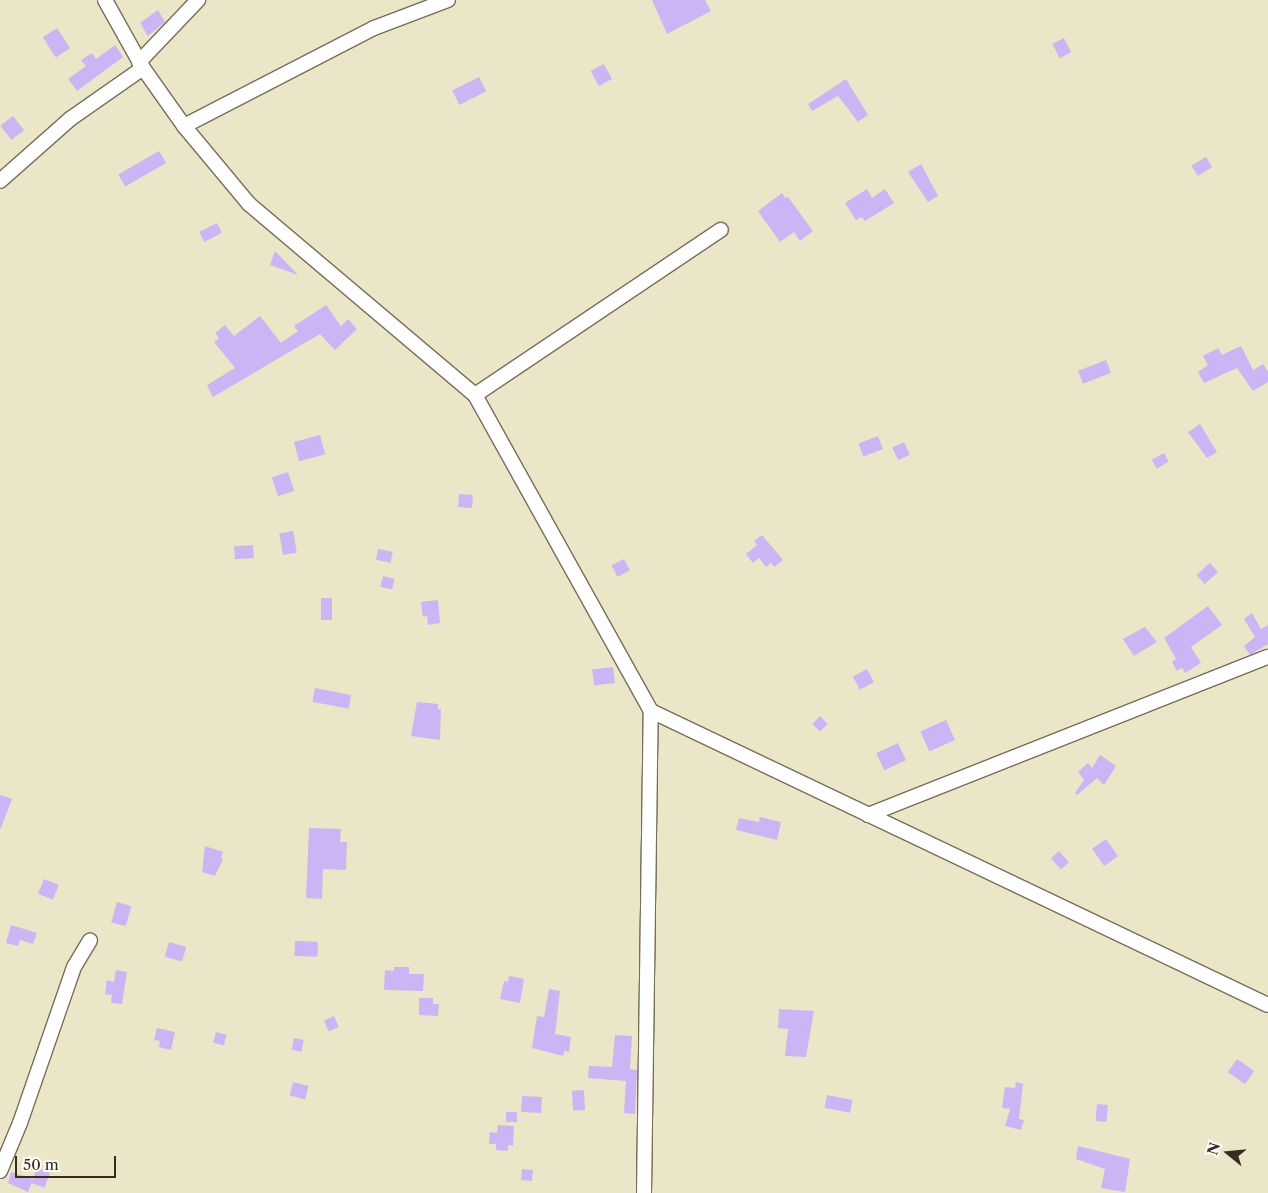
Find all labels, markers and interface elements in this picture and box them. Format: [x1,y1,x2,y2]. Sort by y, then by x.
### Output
north arrow [1203,1128,1253,1178]
text: N [1203,1140,1224,1157]
scale bar [18,1146,119,1178]
text: 50 m [23,1155,59,1174]

